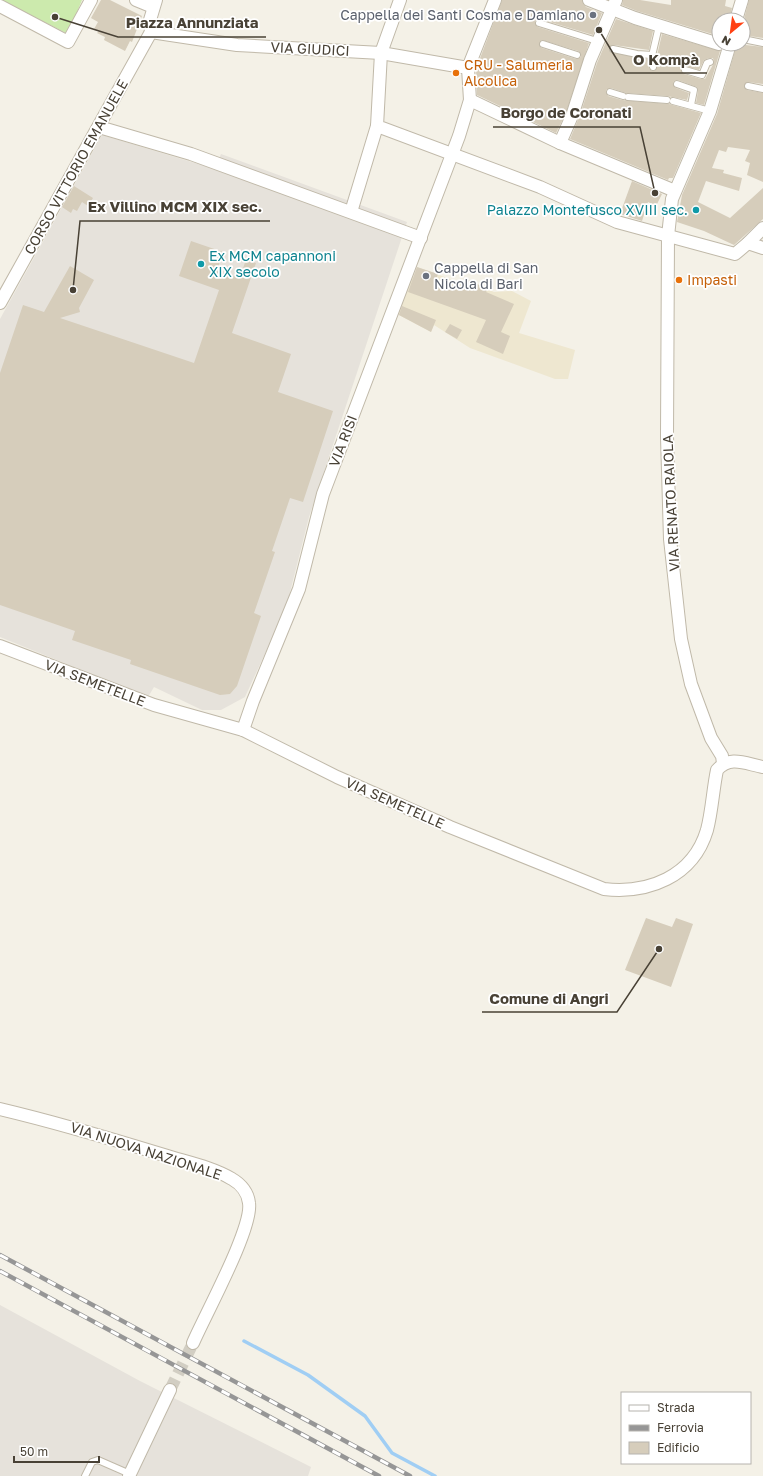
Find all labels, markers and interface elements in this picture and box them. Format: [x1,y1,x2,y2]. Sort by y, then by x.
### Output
place label: Cappella dei Santi Cosma e Damiano [340,6,585,23]
callout: Piazza Annunziata [118,10,266,37]
marker: Cappella dei Santi Cosma e Damiano [588,10,598,20]
north arrow [711,12,751,52]
text: Piazza Annunziata [126,13,259,31]
text: N [719,33,733,49]
street label: VIA GIUDICI [270,38,350,59]
callout: O Kompà [625,46,707,73]
text: O Kompà [633,50,699,68]
place label: CRU - Salumeria Alcolica [464,56,573,89]
marker: CRU - Salumeria Alcolica [451,68,461,78]
street label: CORSO VITTORIO EMANUELE [20,76,131,257]
callout: Borgo de Coronati [493,100,640,127]
text: Borgo de Coronati [500,103,632,121]
callout: Ex Villino MCM XIX sec. [80,194,270,221]
text: Ex Villino MCM XIX sec. [88,197,262,215]
place label: Palazzo Montefusco XVIII sec. [487,201,688,218]
marker: Palazzo Montefusco XVIII sec. [691,205,701,215]
place label: Ex MCM capannoni XIX secolo [209,247,336,280]
marker: Ex MCM capannoni XIX secolo [196,259,206,269]
place label: Cappella di San Nicola di Bari [434,259,538,292]
marker: Cappella di San Nicola di Bari [421,271,431,281]
place label: Impasti [687,271,737,288]
marker: Impasti [674,275,684,285]
street label: VIA RISI [325,413,360,469]
street label: VIA RENATO RAIOLA [658,433,683,572]
street label: VIA SEMETELLE [42,655,148,710]
street label: VIA SEMETELLE [343,773,447,832]
callout: Comune di Angri [482,985,617,1012]
text: Comune di Angri [489,989,609,1007]
street label: VIA NUOVA NAZIONALE [68,1118,224,1183]
legend [621,1392,751,1464]
text: Strada [657,1400,695,1415]
text: Ferrovia [657,1420,704,1435]
scale bar [14,1438,99,1464]
text: Edificio [657,1440,699,1455]
text: 50 m [20,1444,48,1459]

